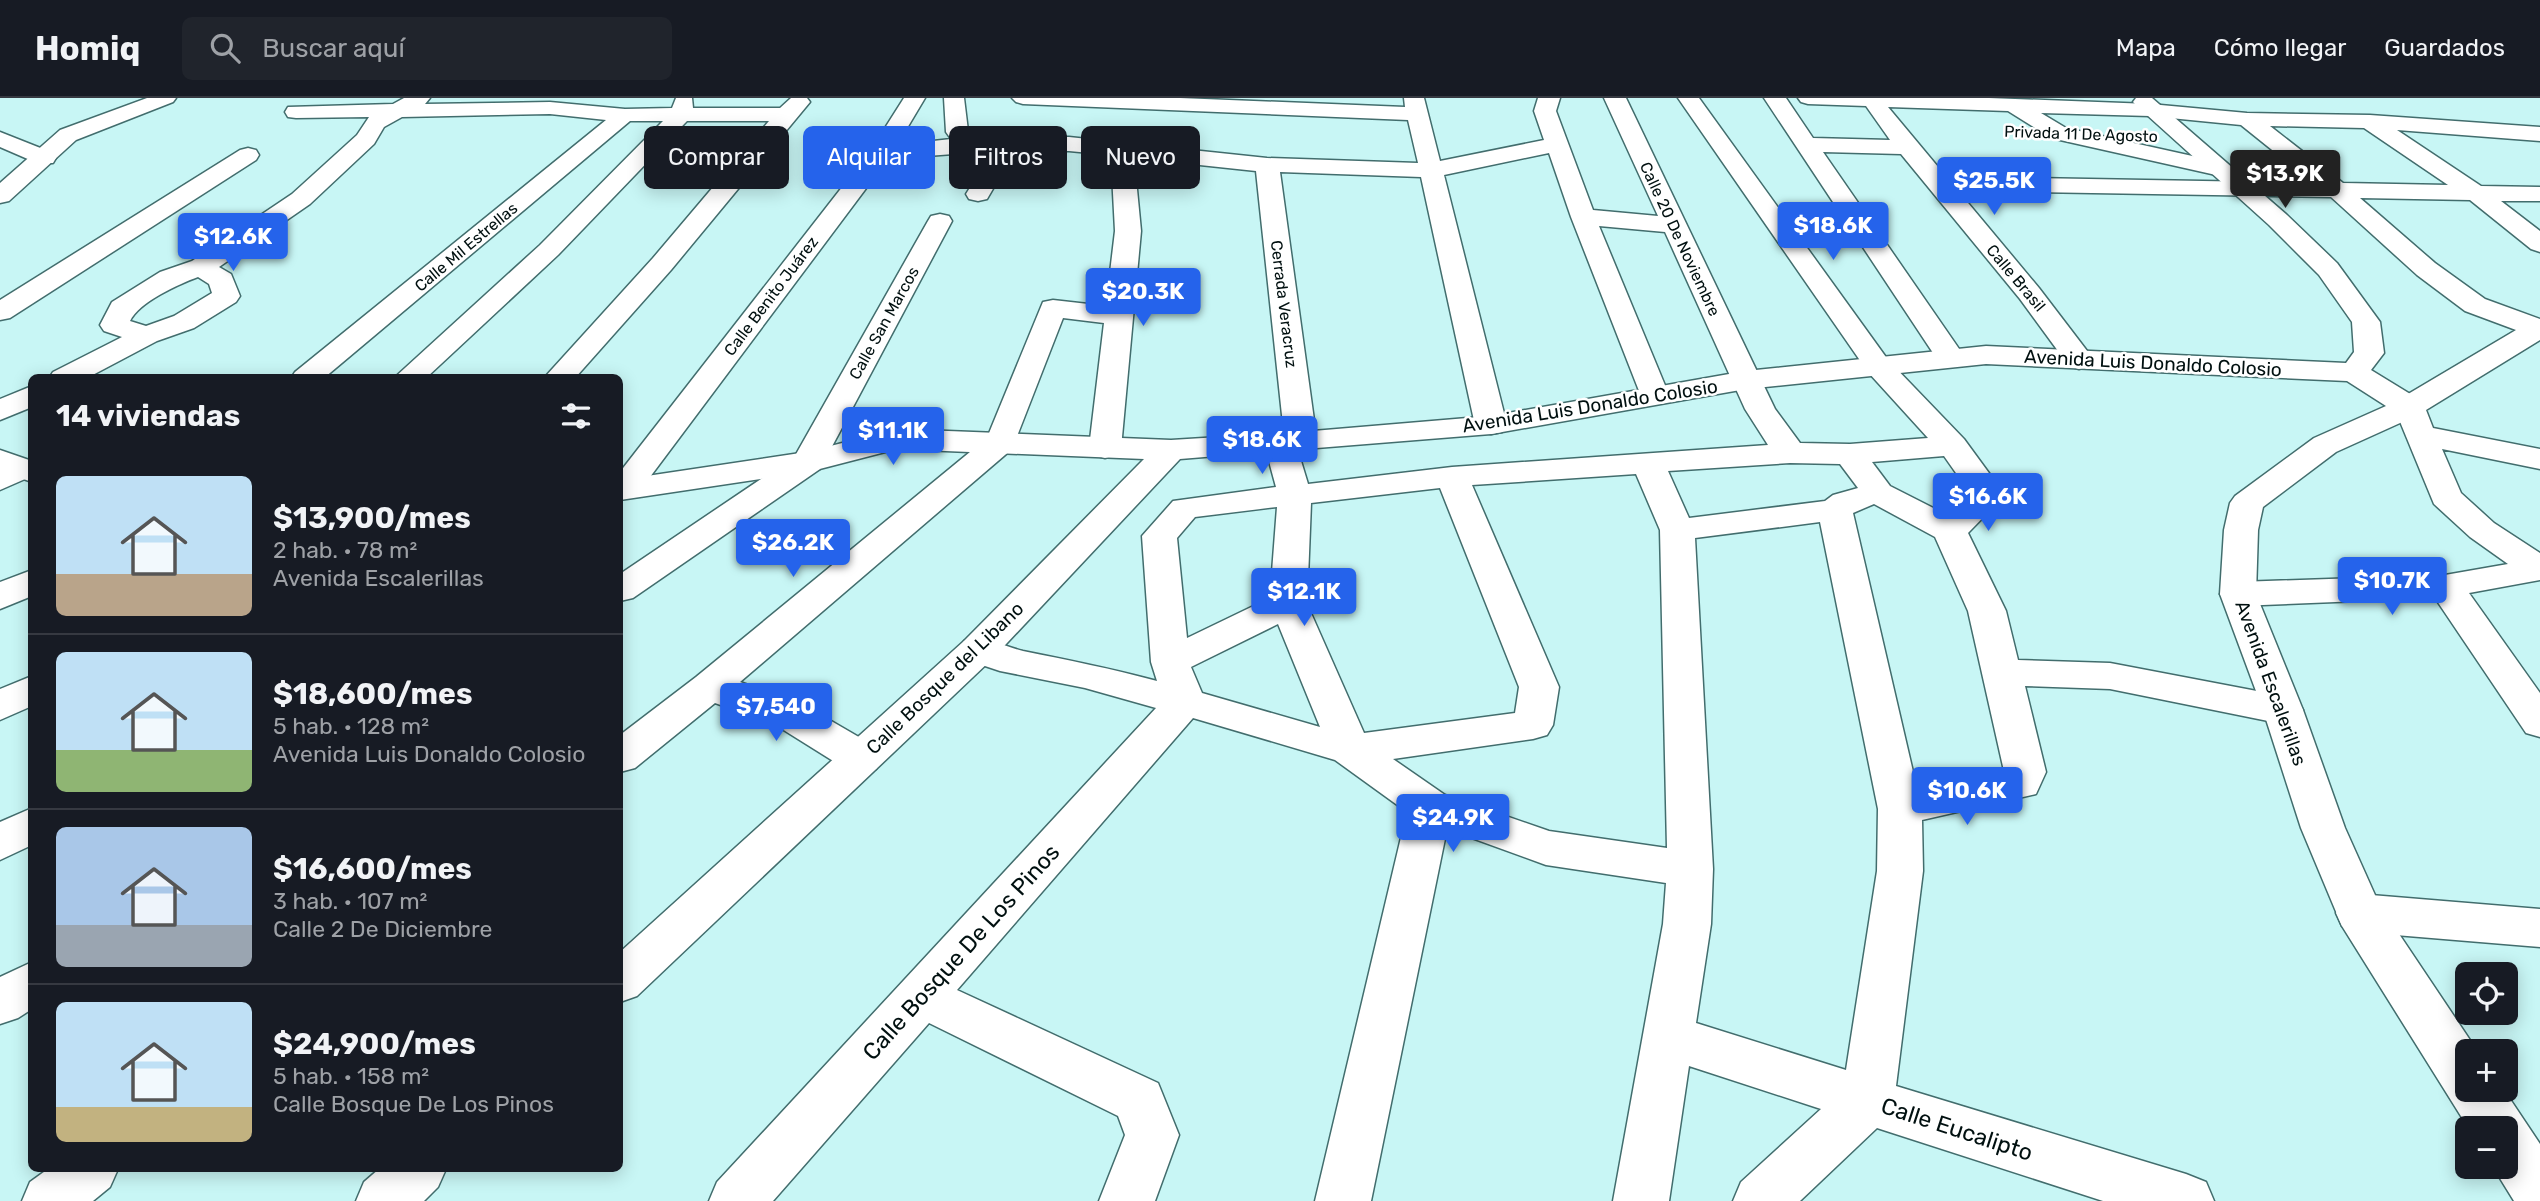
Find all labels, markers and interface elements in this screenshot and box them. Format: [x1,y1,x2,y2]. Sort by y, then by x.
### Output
search box [182,17,672,80]
text: Homiq [35,29,140,68]
icon: search [206,29,244,67]
text: Buscar aquí [262,33,405,64]
text: Mapa [2116,34,2176,62]
text: Cómo llegar [2214,34,2346,62]
text: Guardados [2384,34,2505,62]
street label: Privada 11 De Agosto [2004,122,2158,146]
chip: Comprar [644,126,789,189]
chip: Alquilar [803,126,935,189]
chip: Filtros [949,126,1067,189]
chip: Nuevo [1081,126,1200,189]
pin: $13.9K [2228,150,2342,210]
pin: $25.5K [1937,158,2051,217]
street label: Calle 20 De Noviembre [1636,159,1724,319]
text: $13.9K [2246,159,2324,187]
text: $25.5K [1953,166,2035,194]
street label: Calle Mil Estrellas [411,198,521,296]
pin: $18.6K [1776,202,1890,262]
text: $18.6K [1794,211,1872,239]
pin: $12.6K [176,214,290,273]
text: $12.6K [194,222,272,250]
street label: Calle Benito Juárez [720,233,822,359]
street label: Cerrada Veracruz [1267,239,1301,369]
street label: Calle Brasil [1983,241,2049,315]
street label: Calle San Marcos [845,263,923,383]
pin: $20.3K [1086,268,1200,328]
text: $20.3K [1102,277,1184,305]
street label: Avenida Luis Donaldo Colosio [2024,345,2282,381]
street label: Avenida Luis Donaldo Colosio [1461,374,1719,438]
icon: filters [557,397,595,435]
text: 14 viviendas [56,398,240,434]
pin: $11.1K [836,408,950,467]
text: $11.1K [858,416,928,444]
pin: $18.6K [1205,416,1319,476]
text: $18.6K [1223,425,1301,453]
pin: $16.6K [1931,474,2045,533]
text: $16.6K [1949,482,2027,510]
text: $13,900/mes [273,500,471,536]
icon: home [112,504,196,588]
pin: $26.2K [736,519,850,579]
text: $26.2K [752,528,834,556]
text: 2 hab. · 78 m² [273,536,417,564]
pin: $10.7K [2335,558,2449,617]
text: Avenida Escalerillas [273,564,484,592]
text: $10.7K [2354,566,2430,594]
pin: $12.1K [1247,568,1361,628]
text: $12.1K [1267,577,1341,605]
street label: Calle Bosque del Libano [862,597,1028,759]
street label: Avenida Escalerillas [2230,597,2312,769]
text: $18,600/mes [273,676,473,712]
icon: home [112,680,196,764]
pin: $7,540 [719,684,833,743]
text: $7,540 [736,692,816,720]
text: 5 hab. · 128 m² [273,712,429,740]
text: Avenida Luis Donaldo Colosio [273,740,585,768]
pin: $10.6K [1910,768,2024,827]
text: $10.6K [1928,776,2006,804]
pin: $24.9K [1396,794,1510,854]
text: $24.9K [1412,803,1494,831]
street label: Calle Bosque De Los Pinos [857,838,1065,1066]
text: $16,600/mes [273,851,472,887]
icon: home [112,855,196,939]
text: 3 hab. · 107 m² [273,887,427,915]
text: Calle 2 De Diciembre [273,915,492,943]
map controls [2455,962,2518,1179]
button: locate [2455,962,2518,1025]
text: $24,900/mes [273,1026,476,1062]
icon: home [112,1030,196,1114]
button: + [2455,1039,2518,1102]
text: 5 hab. · 158 m² [273,1062,429,1090]
text: Calle Bosque De Los Pinos [273,1090,554,1118]
street label: Calle Eucalipto [1878,1091,2036,1167]
button: − [2455,1116,2518,1179]

